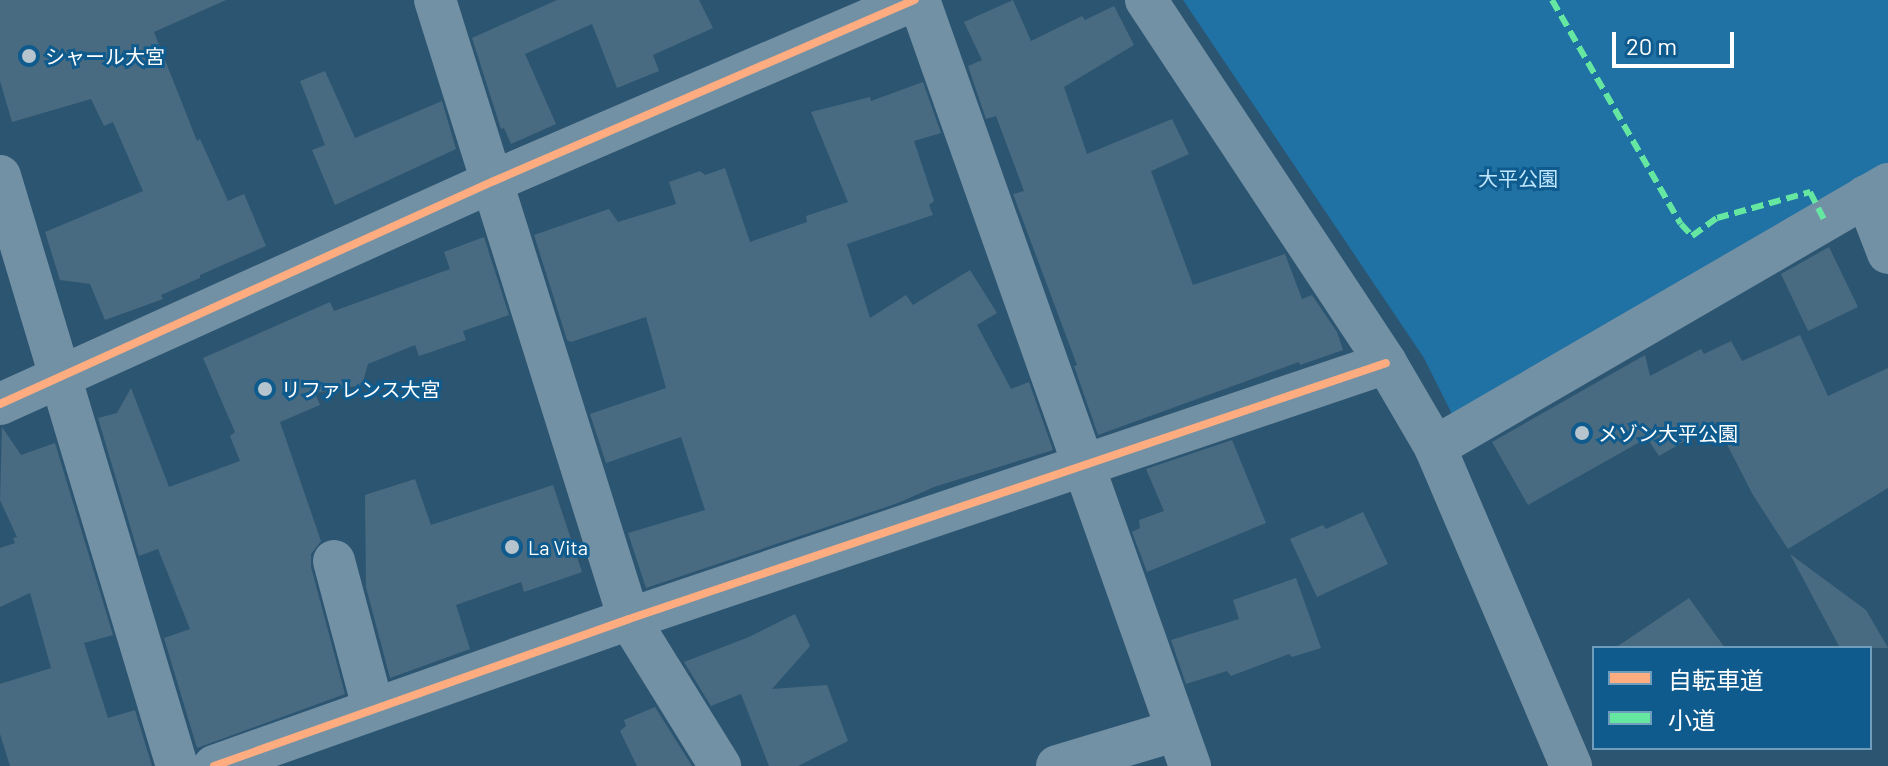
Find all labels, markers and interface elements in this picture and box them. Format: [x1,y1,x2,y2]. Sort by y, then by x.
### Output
scale bar [1616,16,1738,66]
text: 20 m [1626,31,1677,60]
place label: シャール大宮 [45,44,165,68]
marker: シャール大宮 [20,47,38,65]
park label: 大平公園 [1478,166,1558,190]
place label: リファレンス大宮 [281,377,441,401]
marker: リファレンス大宮 [256,380,274,398]
place label: メゾン大平公園 [1598,421,1738,445]
marker: メゾン大平公園 [1573,424,1591,442]
place label: La Vita [528,535,588,559]
marker: La Vita [503,538,521,556]
legend [1592,646,1872,750]
text: 自転車道 [1668,665,1764,694]
text: 小道 [1668,705,1716,734]

